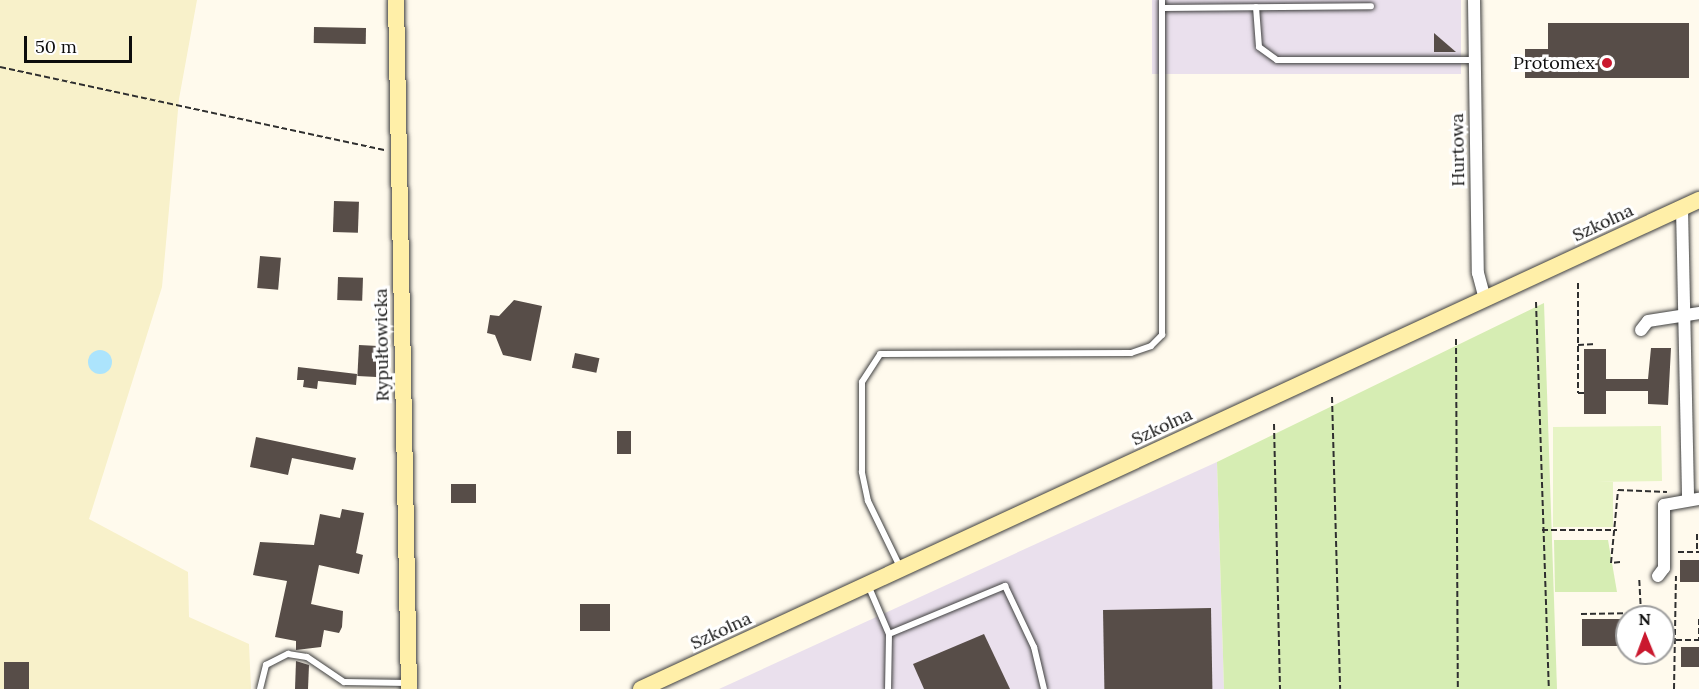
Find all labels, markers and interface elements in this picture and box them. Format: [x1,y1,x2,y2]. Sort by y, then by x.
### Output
scale bar [27,24,135,62]
text: 50 m [35,35,77,58]
place label: Protomex [1513,52,1595,74]
marker: Protomex [1600,56,1614,70]
street label: Hurtowa [1447,113,1469,187]
street label: Szkolna [1569,200,1637,246]
street label: Rypułtowicka [370,288,394,402]
street label: Szkolna [1128,404,1196,450]
north arrow [1615,605,1675,665]
street label: Szkolna [687,608,755,654]
text: N [1638,609,1651,629]

